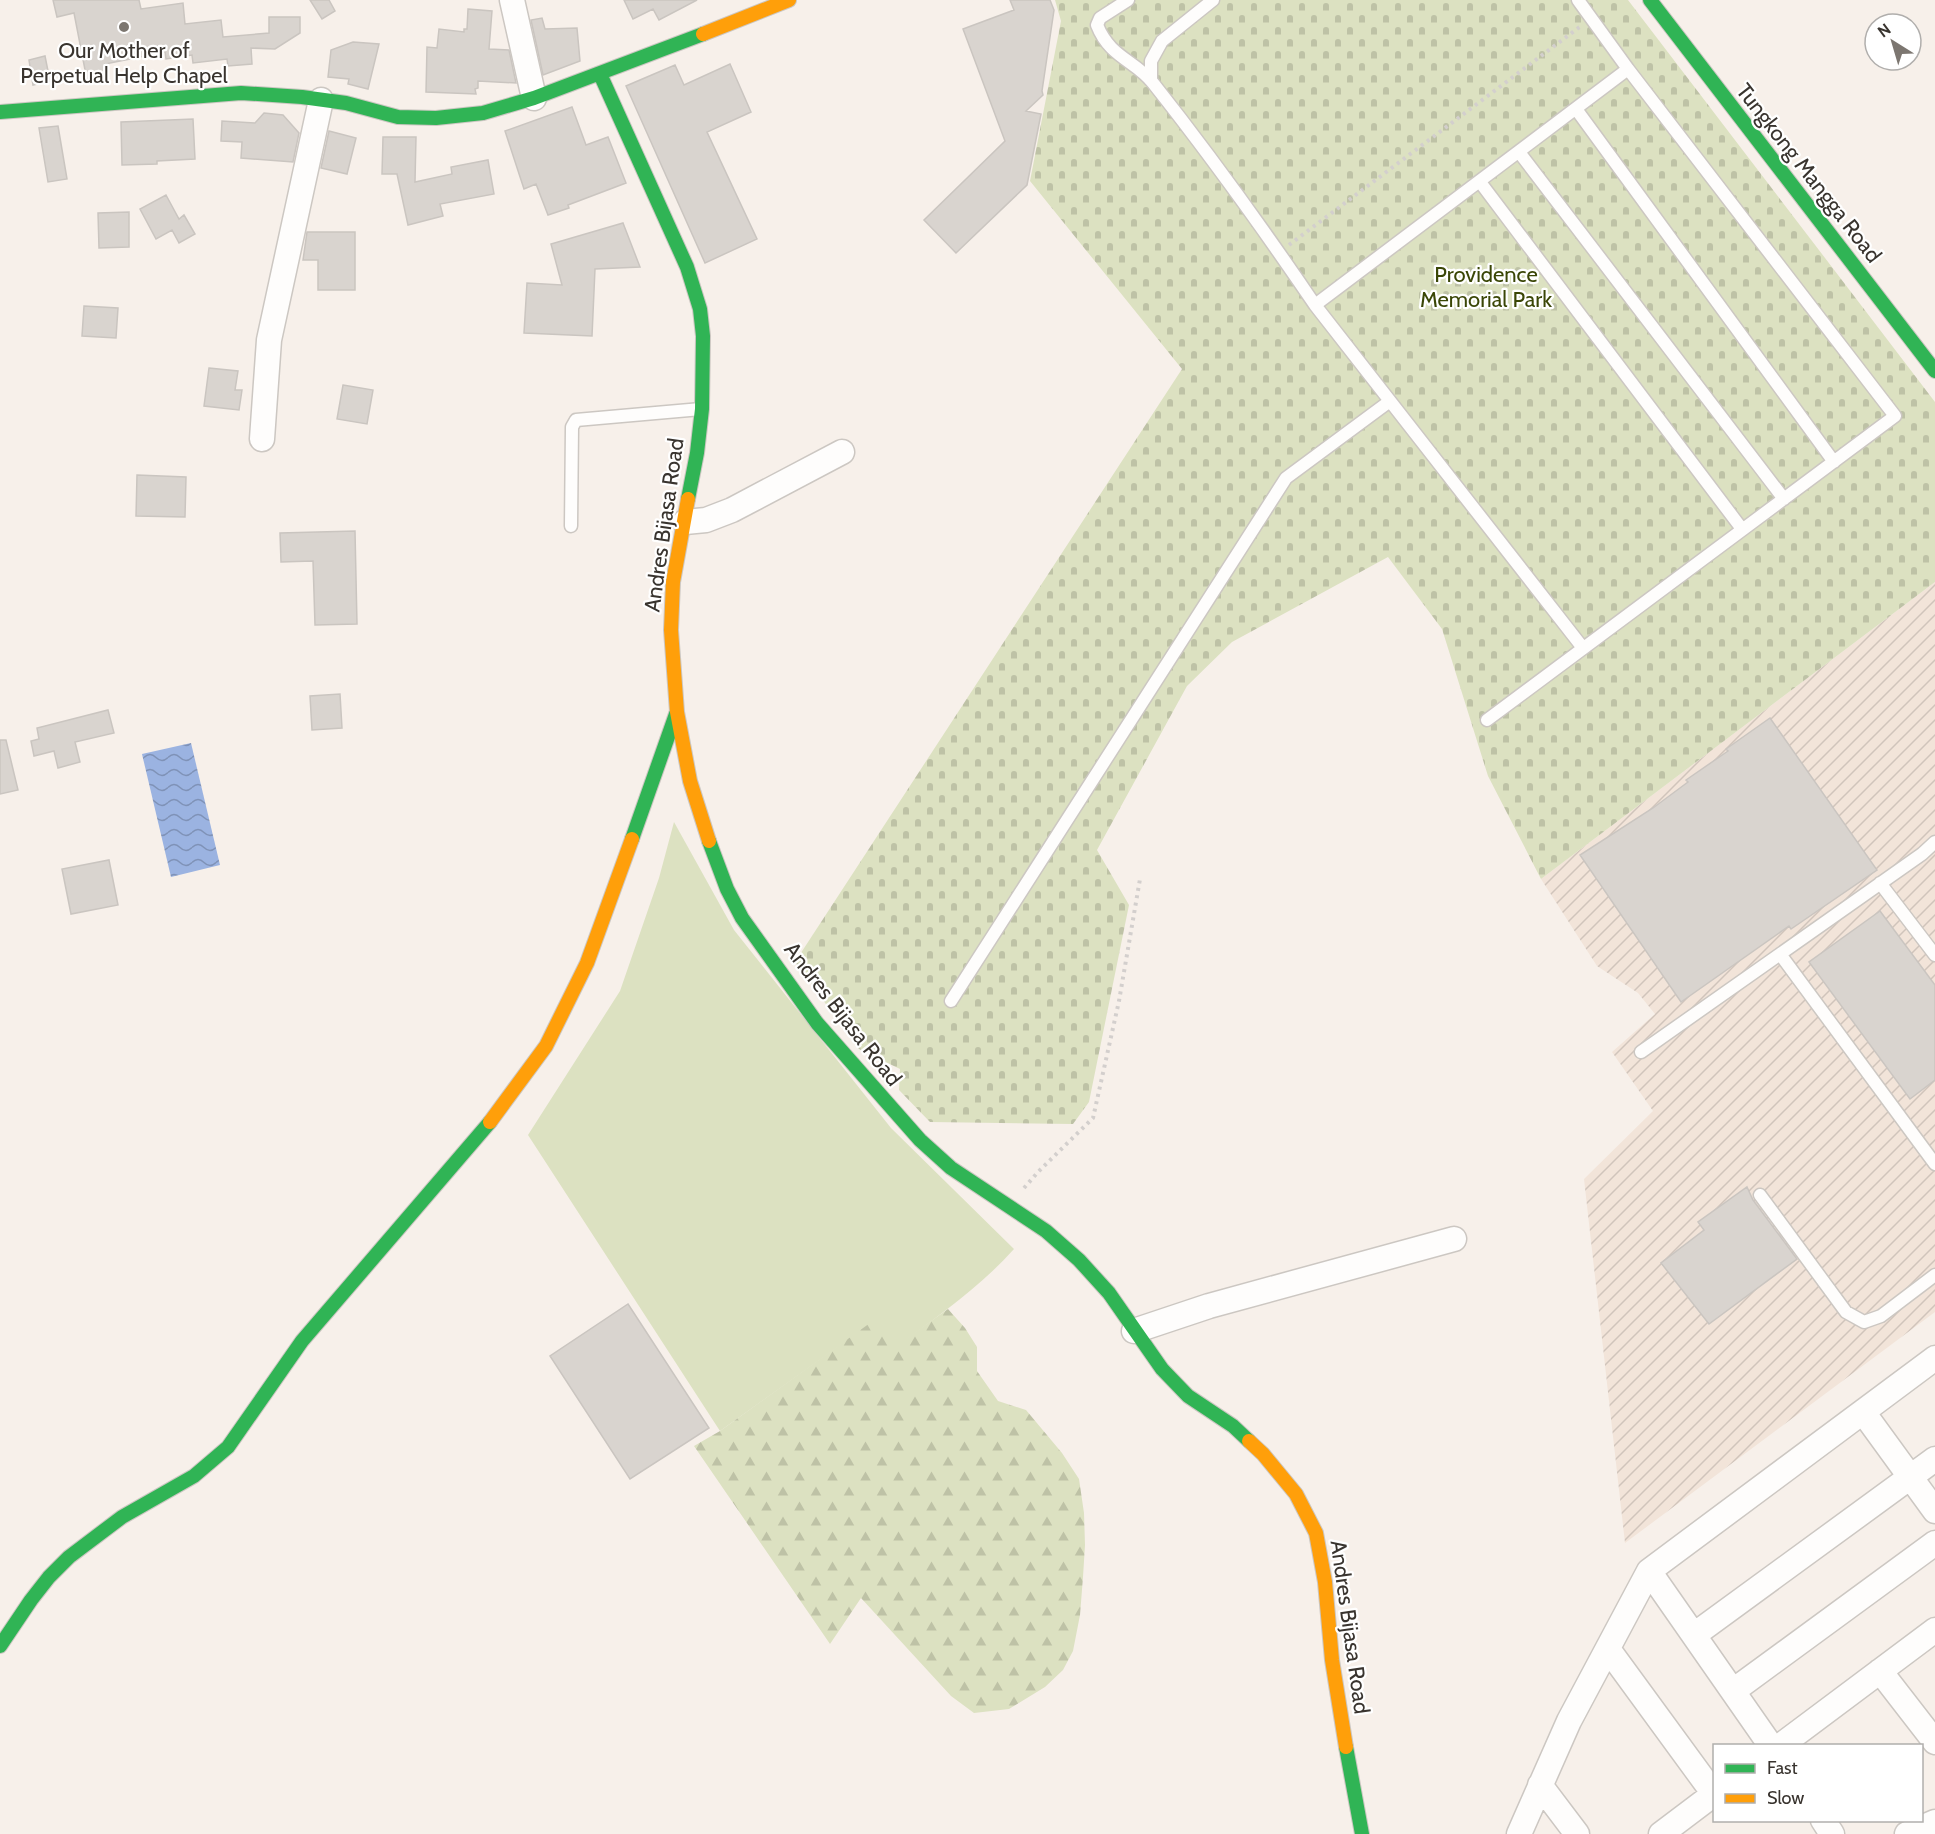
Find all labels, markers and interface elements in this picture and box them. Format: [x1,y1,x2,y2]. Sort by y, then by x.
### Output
north arrow [1863,12,1923,72]
text: N [1874,19,1895,41]
marker: Our Mother of Perpetual Help Chapel [117,20,131,34]
place label: Our Mother of Perpetual Help Chapel [20,37,228,89]
street label: Tungkong Mangga Road [1731,78,1887,268]
park label: Providence Memorial Park [1420,261,1552,313]
street label: Andres Bijasa Road [638,436,690,614]
street label: Andres Bijasa Road [778,937,908,1091]
street label: Andres Bijasa Road [1324,1538,1376,1716]
legend [1713,1744,1923,1822]
text: Fast [1767,1757,1798,1779]
text: Slow [1767,1787,1804,1809]

